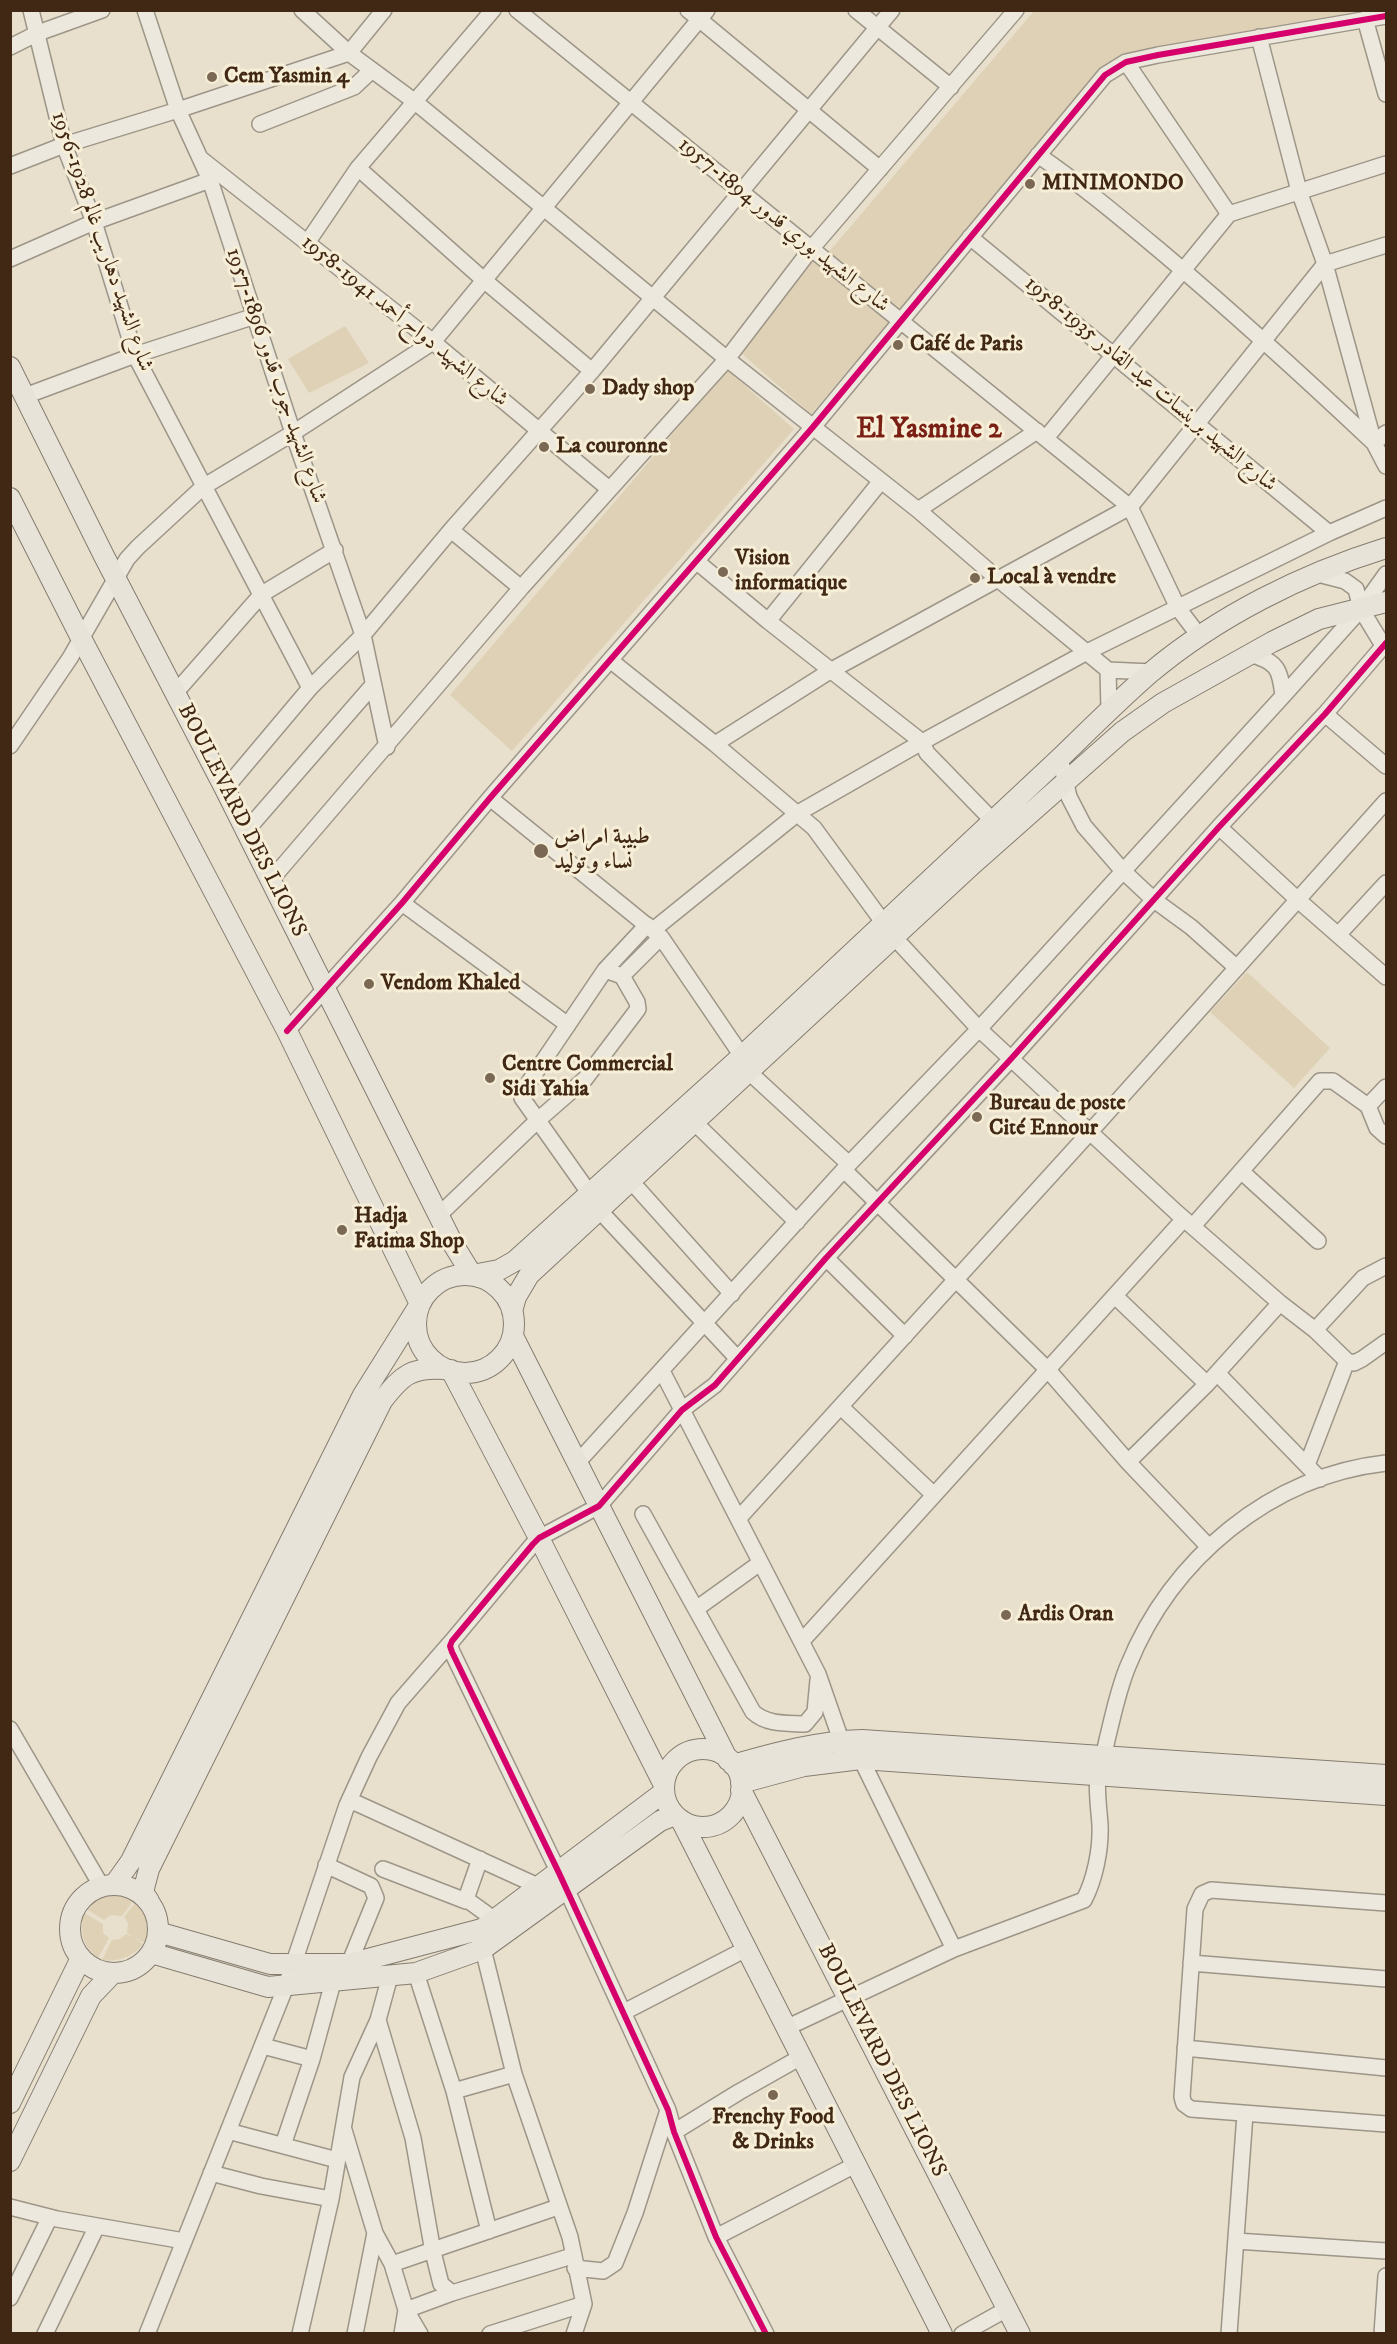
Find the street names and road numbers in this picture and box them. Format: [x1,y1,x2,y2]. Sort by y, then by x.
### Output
street label: شارع الشهيد دهاريب غالم 1928-1956 [44,109,158,375]
street label: شارع الشهيد بوري قدور 1894-1957 [672,132,894,320]
street label: شارع الشهيد دواح أحمد 1941-1958 [295,230,513,414]
street label: شارع الشهيد جوب قدور 1896-1957 [219,245,331,507]
street label: شارع الشهيد برينسات عبد القادر 1935-1958 [1018,271,1282,499]
street label: BOULEVARD DES LIONS [171,700,311,942]
street label: BOULEVARD DES LIONS [811,1940,951,2182]

